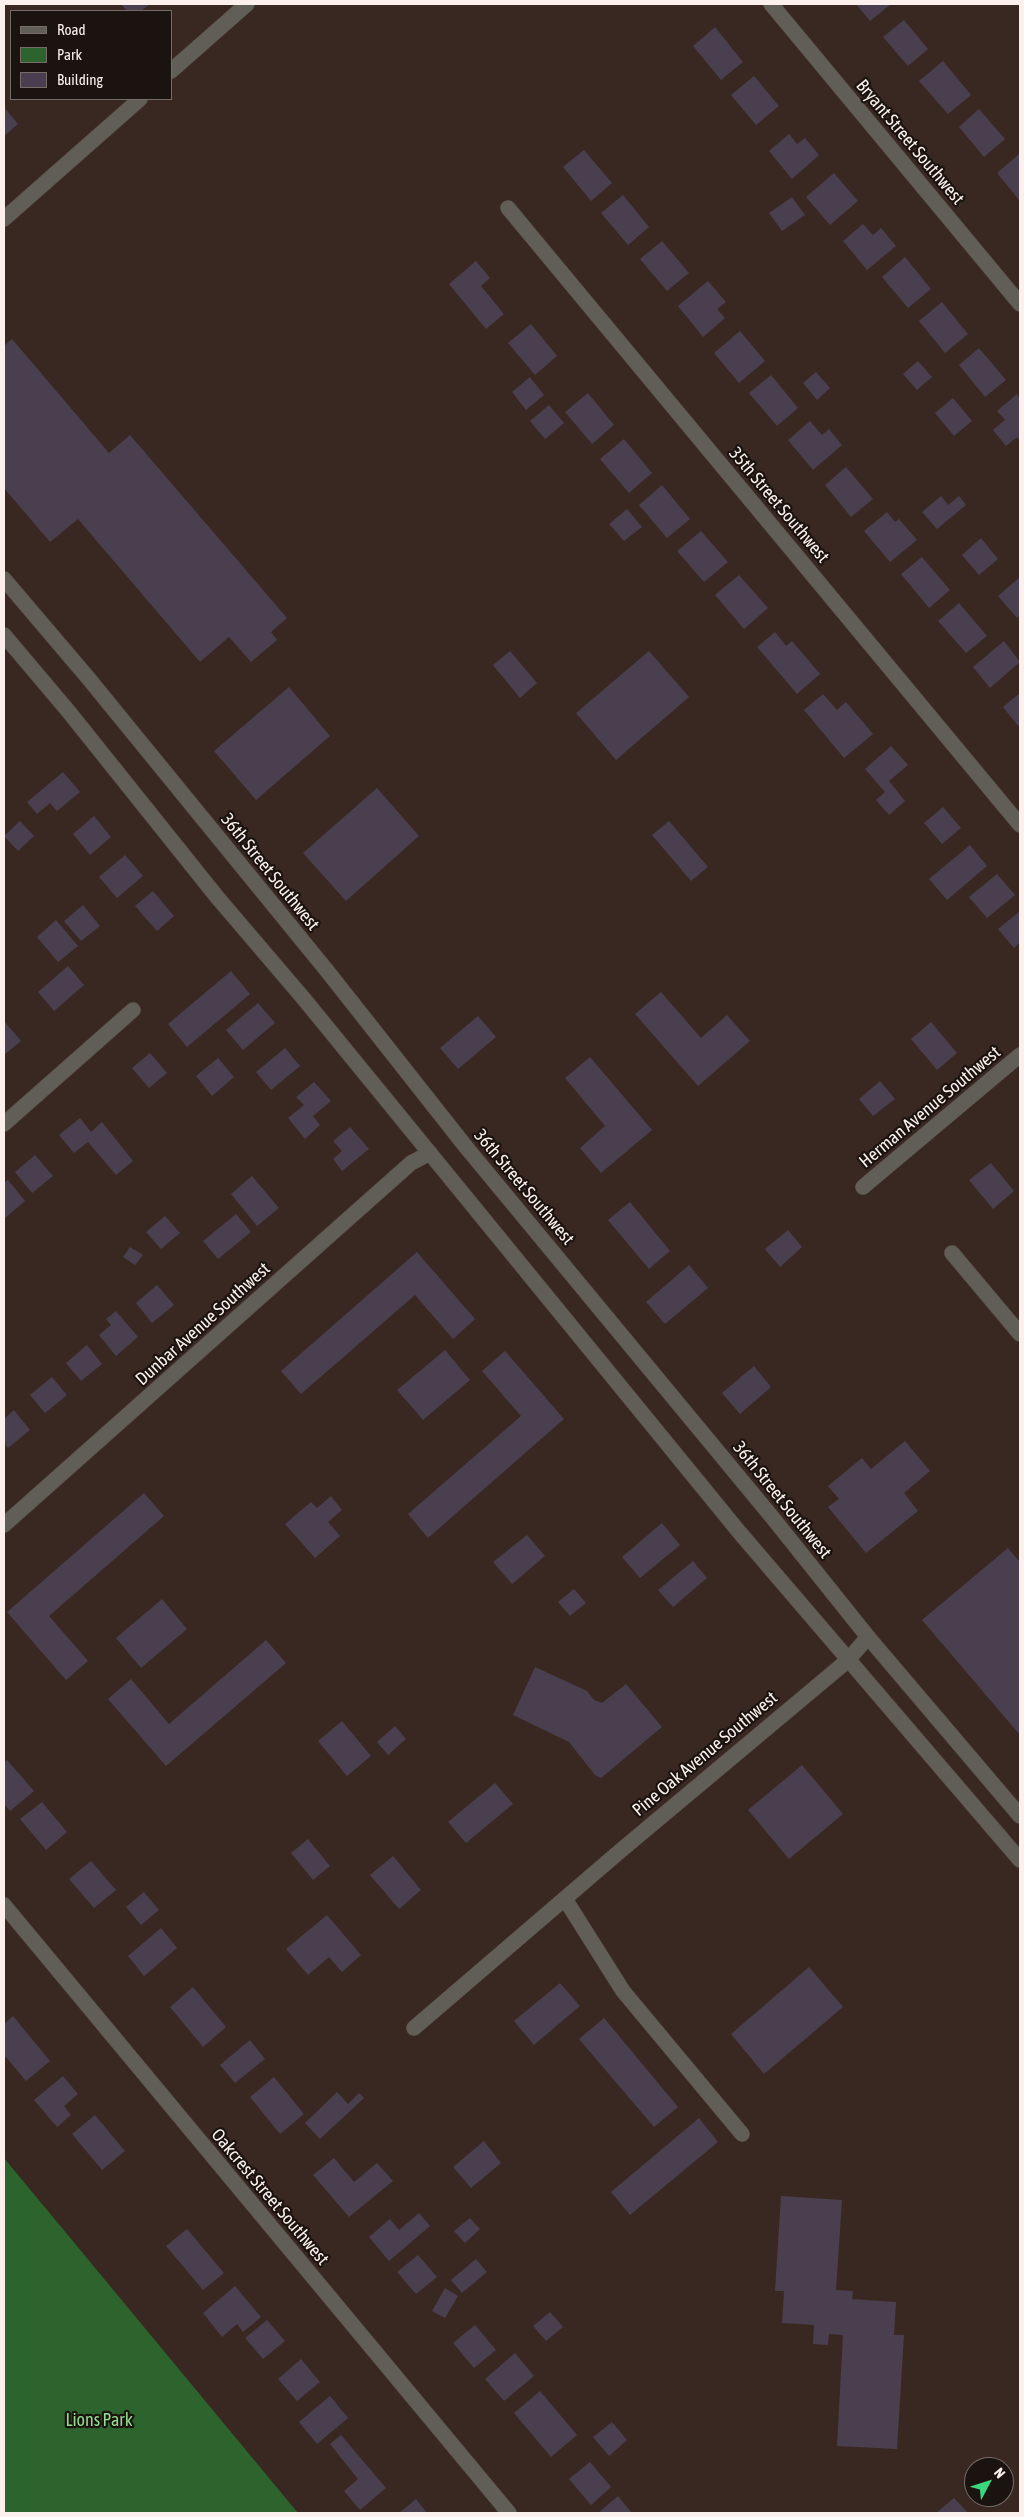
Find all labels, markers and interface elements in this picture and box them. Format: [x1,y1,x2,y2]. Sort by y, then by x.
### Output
legend [10,10,172,100]
text: Road [57,21,86,38]
text: Park [57,46,82,63]
text: Building [57,71,103,88]
street label: Bryant Street Southwest [851,75,969,209]
street label: 35th Street Southwest [724,443,834,567]
street label: 36th Street Southwest [216,809,324,935]
street label: Herman Avenue Southwest [855,1042,1005,1172]
street label: 36th Street Southwest [469,1125,579,1249]
street label: Dunbar Avenue Southwest [131,1258,275,1390]
street label: 36th Street Southwest [728,1437,836,1563]
street label: Pine Oak Avenue Southwest [628,1687,782,1821]
street label: Oakcrest Street Southwest [207,2124,333,2270]
park label: Lions Park [65,2409,133,2431]
north arrow [964,2457,1014,2507]
text: N [991,2465,1009,2481]

